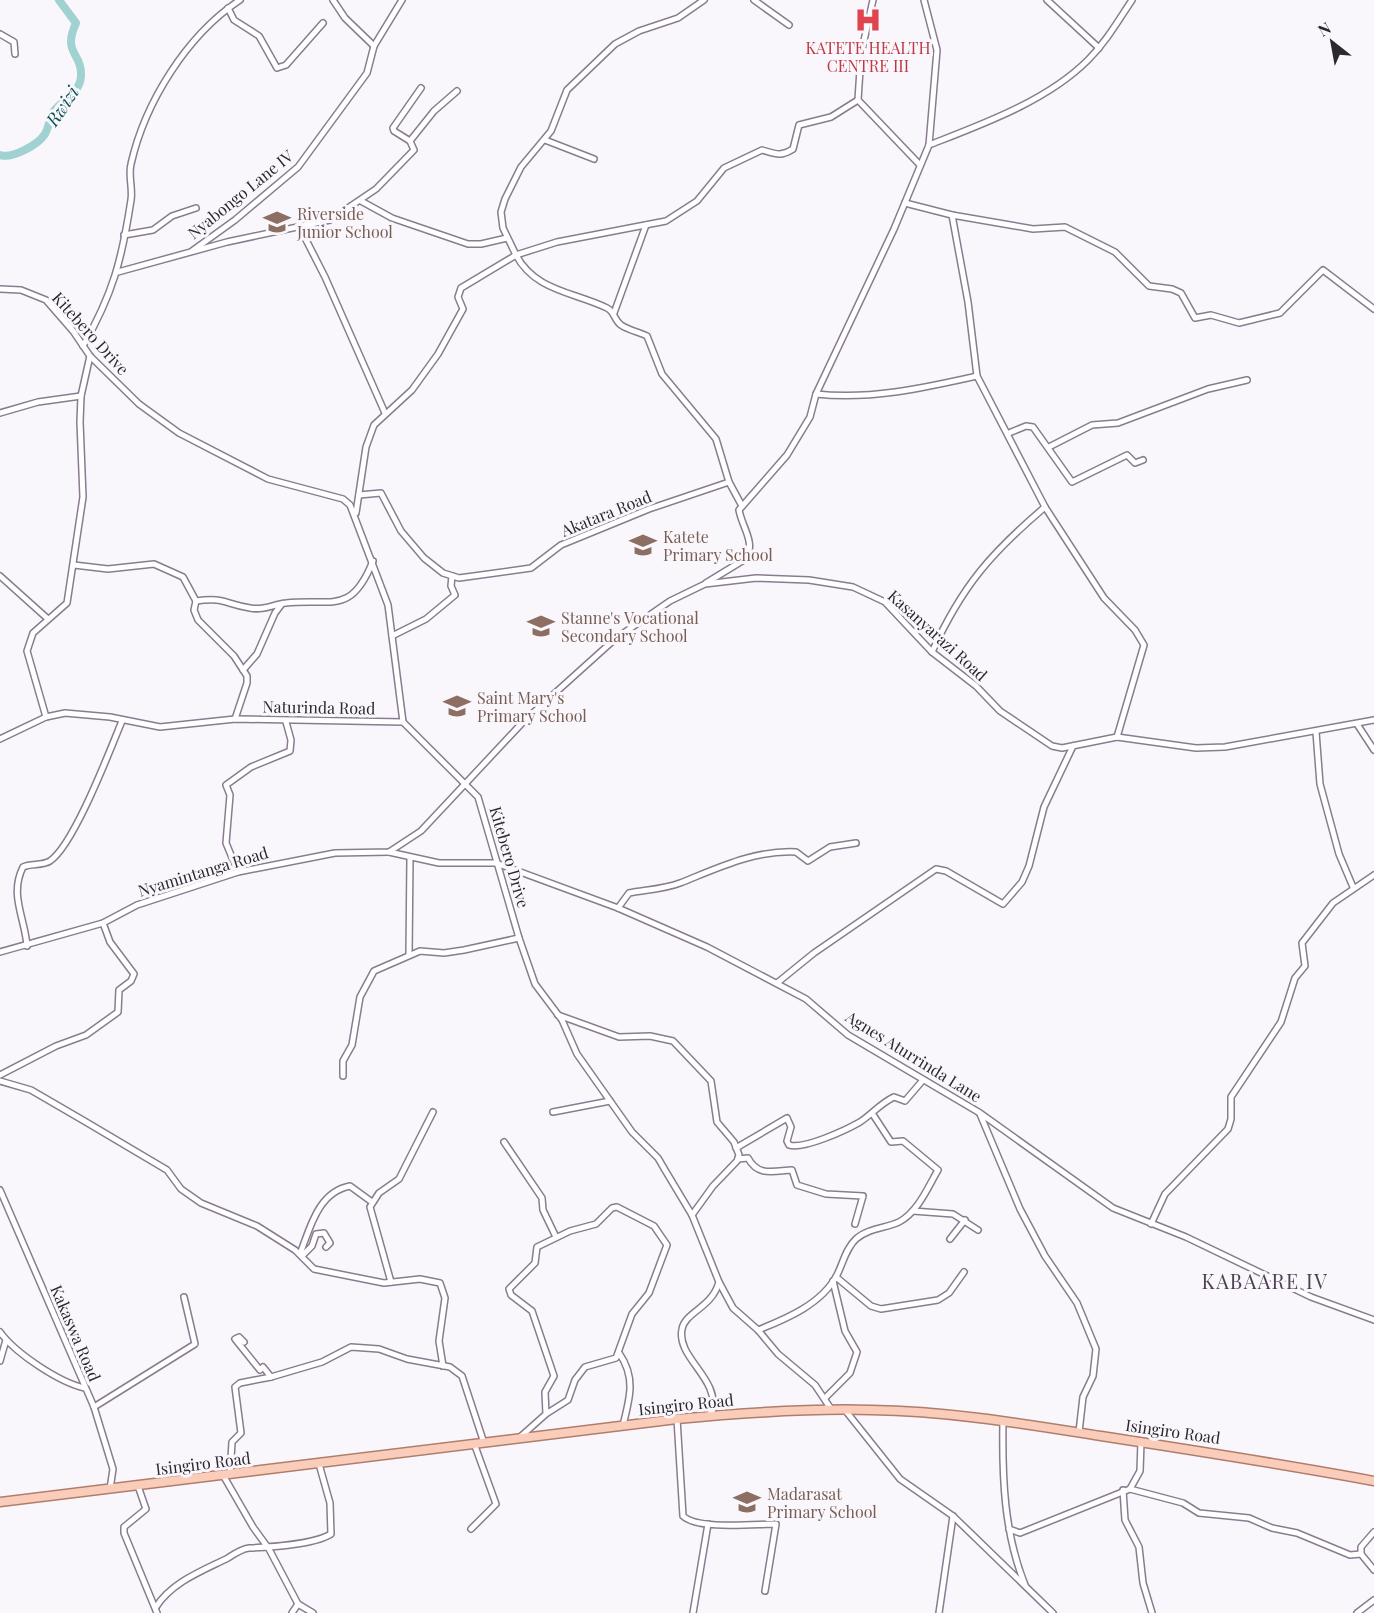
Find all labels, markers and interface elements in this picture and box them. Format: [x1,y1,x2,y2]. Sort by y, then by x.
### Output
hospital icon: KATETE HEALTH CENTRE III [853,5,883,35]
north arrow [1302,12,1362,72]
text: N [1314,17,1335,41]
place label: KATETE HEALTH CENTRE III [805,37,931,76]
water label: Rwizi [39,81,84,131]
street label: Nyabongo Lane IV [183,144,298,243]
place label: Riverside Junior School [296,203,393,242]
school or university icon: Riverside Junior School [262,207,292,237]
street label: Kitebero Drive [48,287,134,379]
street label: Akatara Road [557,485,654,541]
place label: Katete Primary School [663,526,773,565]
school or university icon: Katete Primary School [628,530,658,560]
street label: Kasanyarazi Road [884,585,992,685]
place label: Stanne's Vocational Secondary School [561,607,699,646]
school or university icon: Stanne's Vocational Secondary School [526,611,556,641]
place label: Saint Mary's Primary School [477,687,587,726]
school or university icon: Saint Mary's Primary School [442,691,472,721]
street label: Naturinda Road [262,696,376,718]
street label: Kitebero Drive [485,804,535,910]
street label: Nyamintanga Road [135,841,271,901]
street label: Agnes Aturrinda Lane [841,1005,986,1106]
district label: KABAARE IV [1202,1267,1328,1294]
street label: Kakaswa Road [46,1282,106,1384]
street label: Isingiro Road [637,1389,735,1419]
street label: Isingiro Road [1124,1414,1222,1448]
street label: Isingiro Road [154,1447,252,1479]
place label: Madarasat Primary School [767,1483,877,1522]
school or university icon: Madarasat Primary School [732,1487,762,1517]

